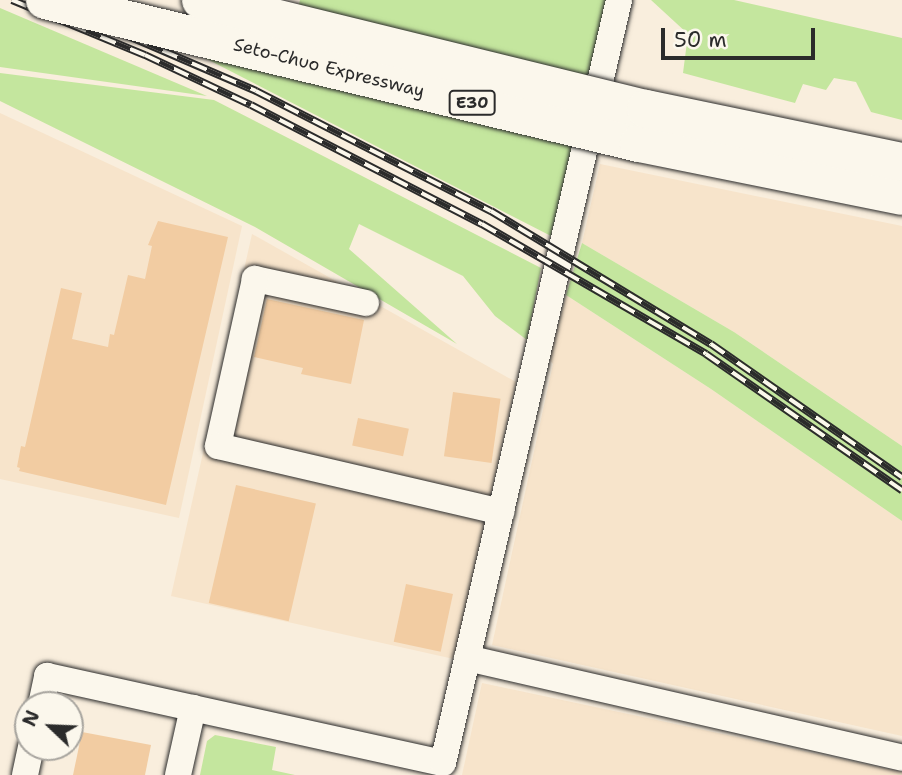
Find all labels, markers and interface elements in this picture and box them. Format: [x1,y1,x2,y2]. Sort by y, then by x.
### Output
scale bar [664,14,818,58]
text: 50 m [674,26,727,54]
street label: Seto-Chuo Expressway [231,34,427,102]
road number: E30 [448,90,496,116]
north arrow [14,691,84,761]
text: N [17,707,45,730]

